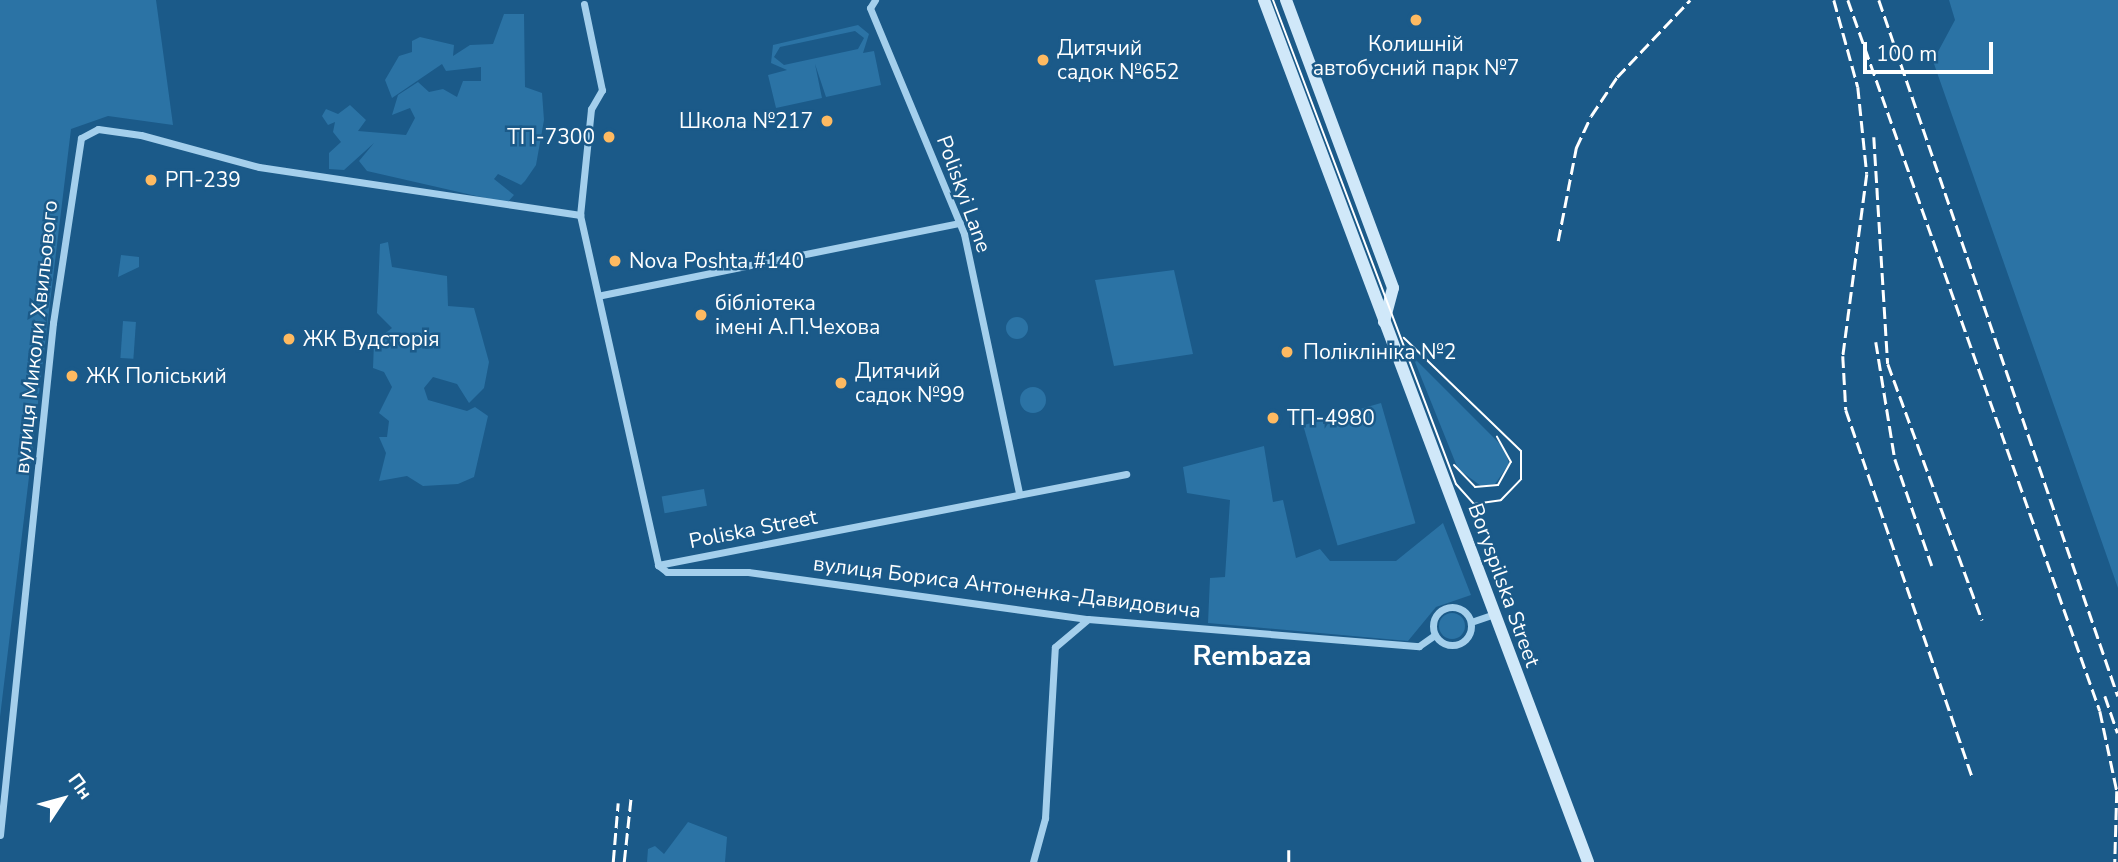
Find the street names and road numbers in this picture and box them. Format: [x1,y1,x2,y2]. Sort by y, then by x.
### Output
street label: Poliskyi Lane [931,132,997,256]
street label: вулиця Миколи Хвильового [9,199,63,475]
street label: Boryspilska Street [1463,500,1545,670]
street label: Poliska Street [687,504,819,554]
street label: вулиця Бориса Антоненка-Давидовича [812,551,1202,623]

